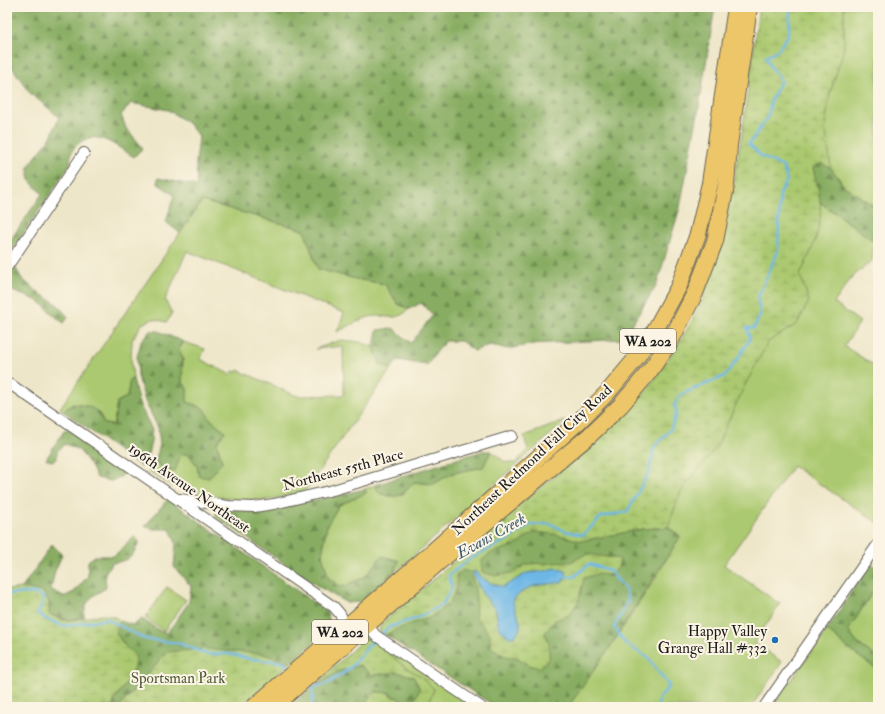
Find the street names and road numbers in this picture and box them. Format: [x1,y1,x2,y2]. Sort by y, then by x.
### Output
road number: WA 202 [620,329,676,353]
street label: Northeast Redmond Fall City Road [448,380,617,539]
street label: 196th Avenue Northeast [125,439,254,537]
street label: Northeast 55th Place [280,445,406,495]
road number: WA 202 [312,620,368,644]

